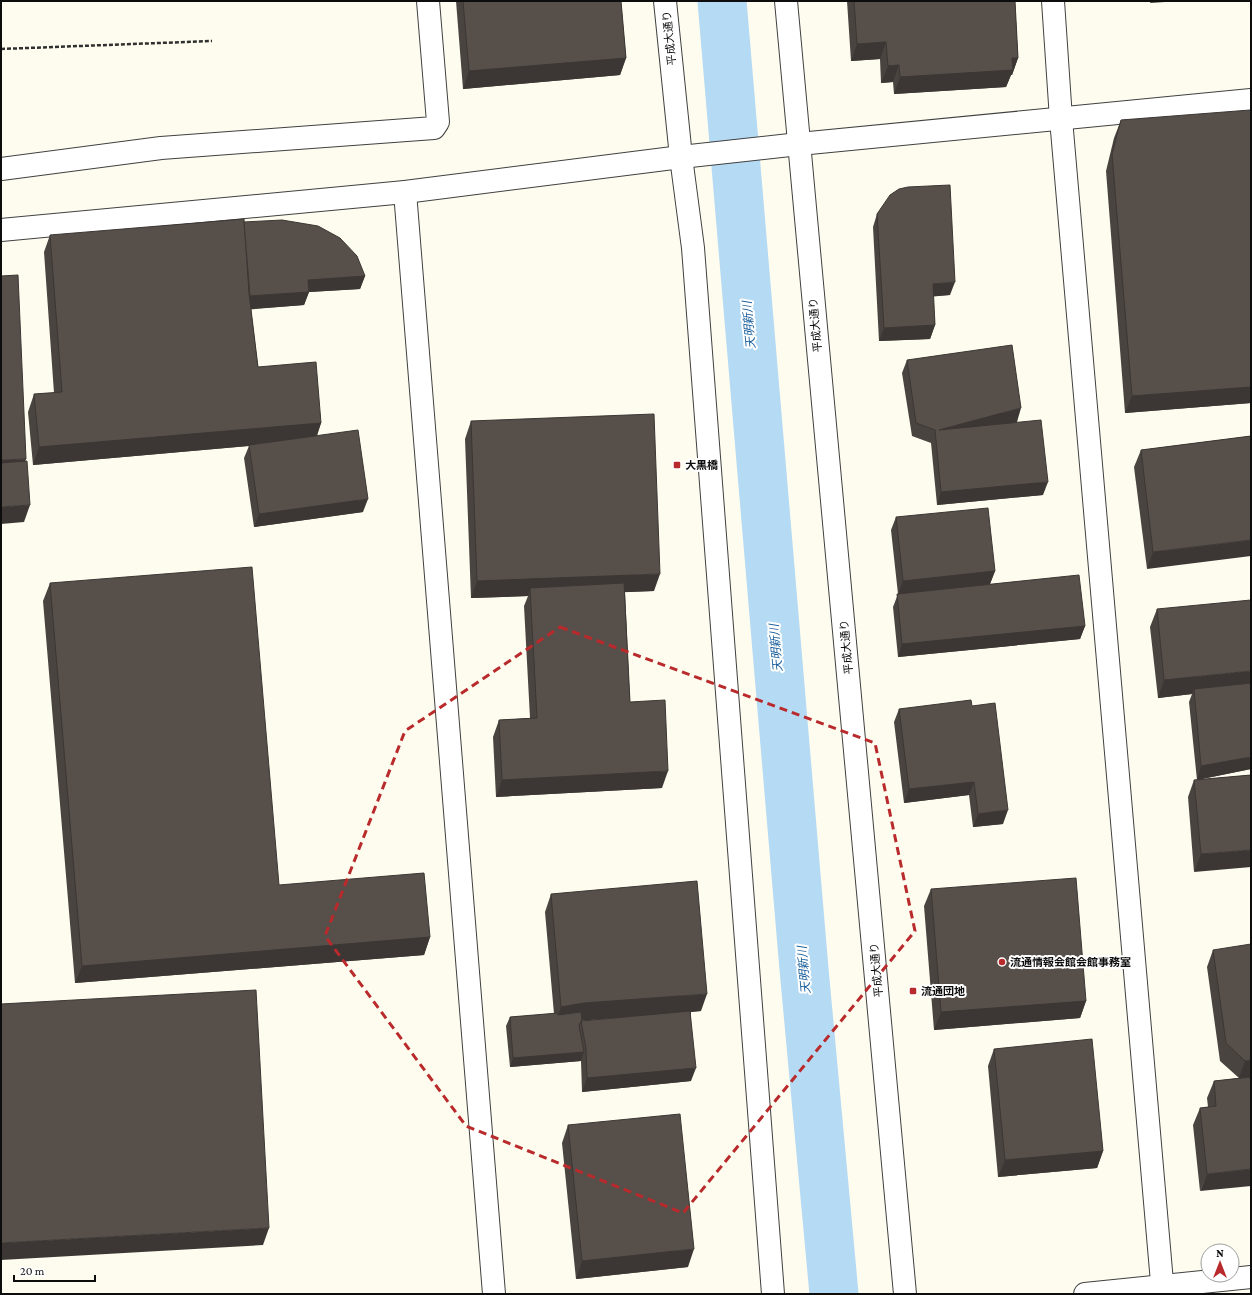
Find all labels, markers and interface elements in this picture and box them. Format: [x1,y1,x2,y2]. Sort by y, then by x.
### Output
street label: 平成大通り [660,10,678,66]
street label: 平成大通り [807,297,823,353]
water label: 天明新川 [740,298,758,350]
place label: 大黒橋 [685,459,718,471]
marker: 大黒橋 [672,460,682,470]
street label: 平成大通り [838,619,854,675]
water label: 天明新川 [767,621,785,673]
street label: 平成大通り [868,942,884,998]
water label: 天明新川 [795,943,813,995]
place label: 流通情報会館会館事務室 [1010,956,1131,968]
marker: 流通情報会館会館事務室 [997,957,1007,967]
place label: 流通団地 [921,985,965,997]
marker: 流通団地 [908,986,918,996]
north arrow [1200,1243,1240,1283]
text: N [1216,1247,1224,1259]
scale bar [14,1257,95,1283]
text: 20 m [20,1264,45,1278]

